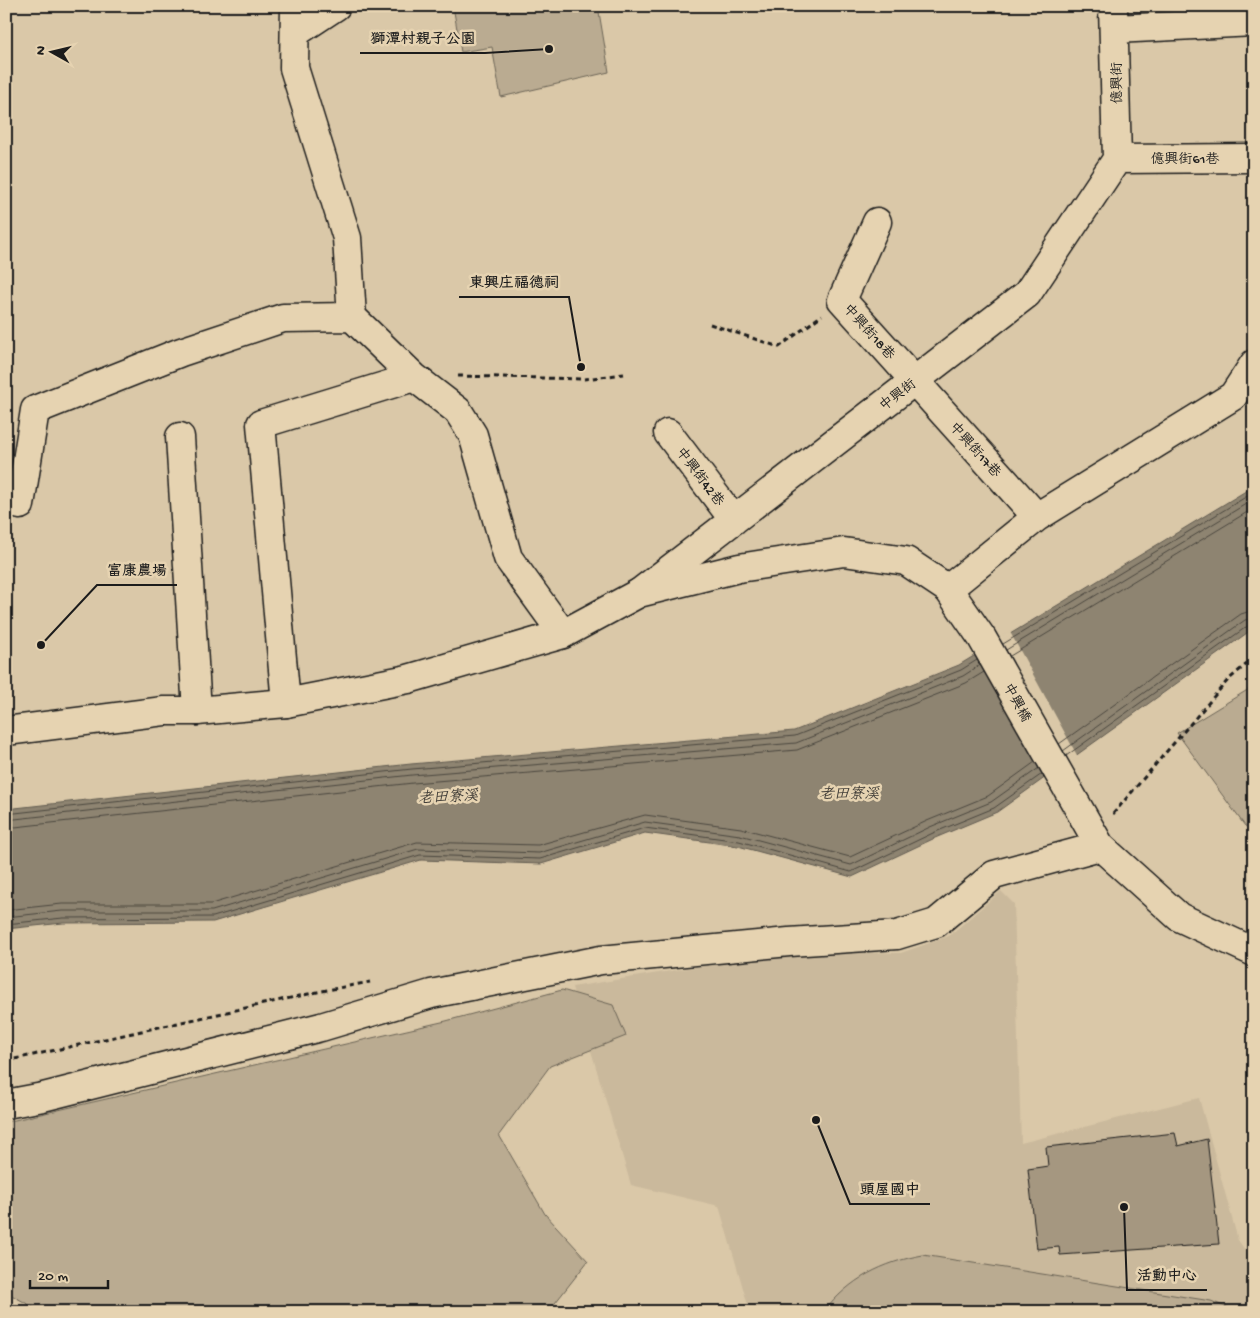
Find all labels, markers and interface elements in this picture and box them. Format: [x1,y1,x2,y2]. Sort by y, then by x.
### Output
callout: 獅潭村親子公園 [360,23,485,53]
north arrow [28,28,78,78]
text: 獅潭村親子公園 [370,30,476,49]
text: N [33,45,51,56]
street label: 億興街 [1109,62,1127,104]
street label: 億興街61巷 [1151,151,1220,169]
callout: 東興庄福德祠 [459,267,569,297]
text: 東興庄福德祠 [469,274,559,293]
street label: 中興街18巷 [839,301,899,365]
street label: 中興街 [876,376,920,416]
street label: 中興街17巷 [945,419,1005,483]
street label: 中興街42巷 [671,444,728,511]
callout: 富康農場 [97,555,177,585]
text: 富康農場 [107,563,167,581]
street label: 中興橋 [998,680,1034,726]
water label: 老田寮溪 [819,785,880,804]
water label: 老田寮溪 [418,786,480,809]
callout: 頭屋國中 [850,1174,930,1204]
text: 頭屋國中 [860,1182,920,1200]
scale bar [30,1258,108,1290]
callout: 活動中心 [1127,1260,1207,1290]
text: 20 m [38,1268,68,1286]
text: 活動中心 [1137,1268,1197,1286]

